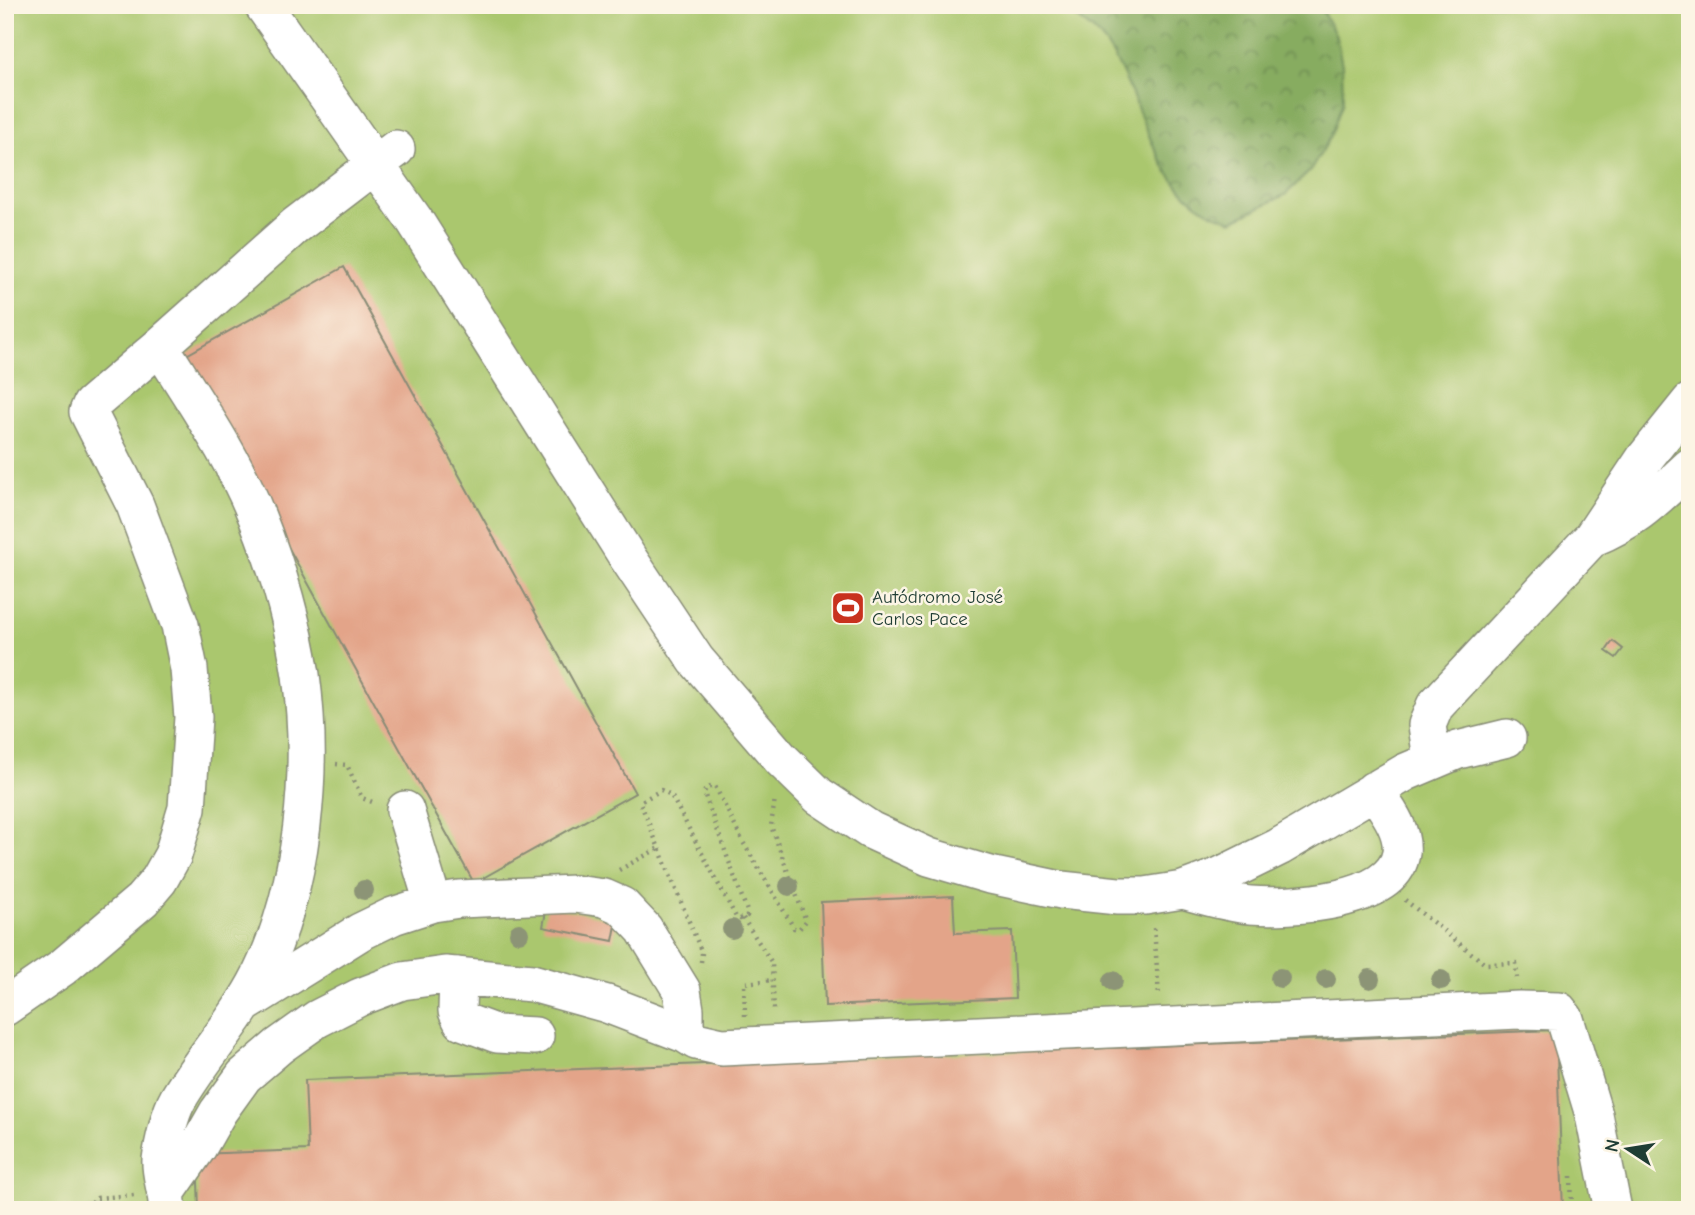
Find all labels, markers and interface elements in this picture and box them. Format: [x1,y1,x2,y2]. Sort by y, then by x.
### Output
place label: Autódromo José Carlos Pace [872,586,1003,630]
sports icon: Autódromo José Carlos Pace [829,589,867,627]
north arrow [1594,1114,1664,1184]
text: N [1600,1137,1624,1154]

